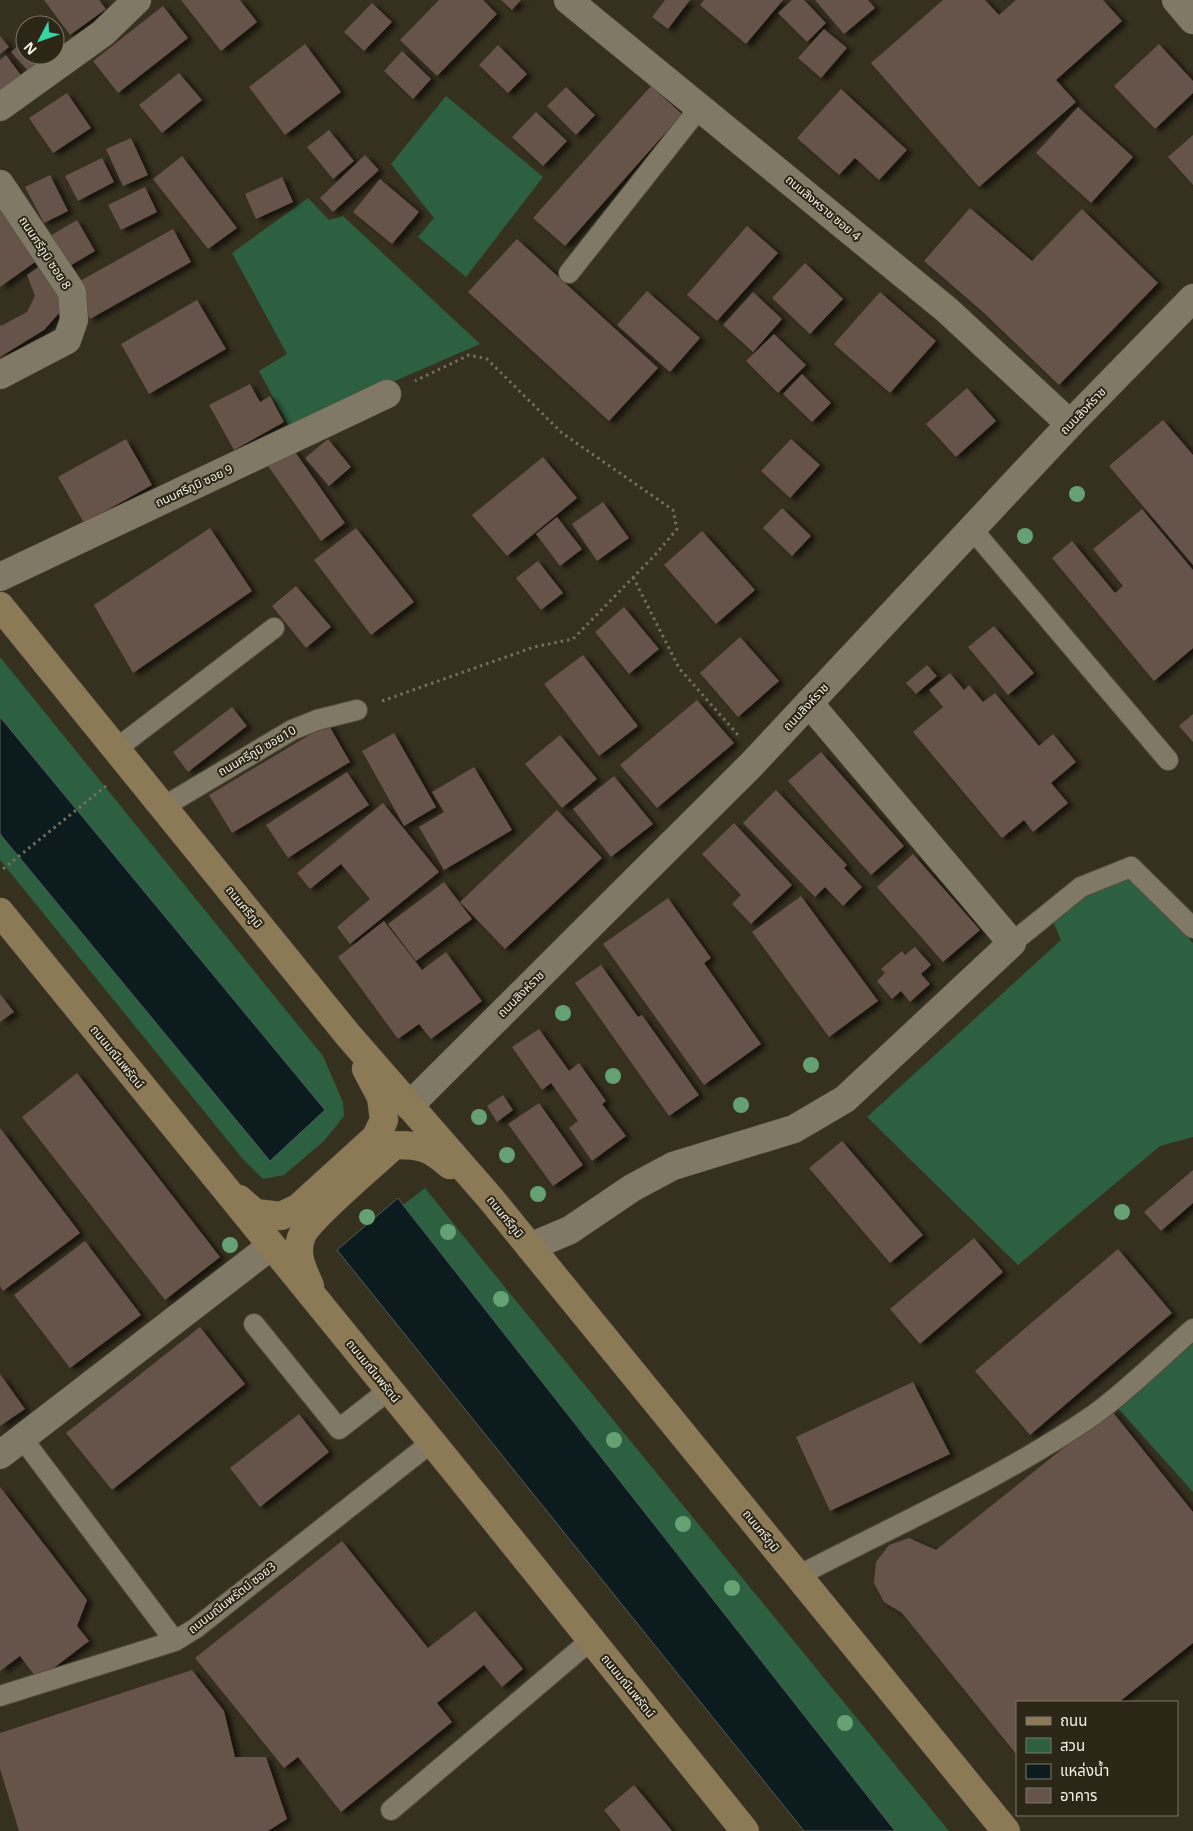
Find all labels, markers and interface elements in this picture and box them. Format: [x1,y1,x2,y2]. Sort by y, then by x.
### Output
north arrow [15,15,65,65]
text: N [19,37,42,59]
street label: ถนนสิงหราช ซอย 4 [781,171,865,245]
street label: ถนนศรีภูมิ ซอย 8 [15,213,75,293]
street label: ถนนสิงห์ราช [1056,383,1110,439]
street label: ถนนศรีภูมิ ซอย 9 [152,460,236,512]
street label: ถนนสิงห์ราช [779,679,833,735]
street label: ถนนศรีภูมิ ซอย10 [215,721,299,781]
street label: ถนนศรีภูมิ [221,882,267,932]
street label: ถนนสิงห์ราช [494,967,548,1021]
street label: ถนนมณีนพรัตน์ [86,1022,148,1092]
street label: ถนนศรีภูมิ [482,1192,528,1242]
street label: ถนนมณีนพรัตน์ [342,1336,404,1406]
street label: ถนนศรีภูมิ [738,1506,784,1556]
street label: ถนนมณีนพรัตน์ ซอย3 [184,1558,280,1638]
street label: ถนนมณีนพรัตน์ [597,1651,659,1721]
legend [1016,1701,1178,1816]
text: ถนน [1060,1710,1087,1733]
text: สวน [1060,1735,1085,1758]
text: แหล่งน้ำ [1060,1760,1109,1783]
text: อาคาร [1060,1785,1097,1808]

